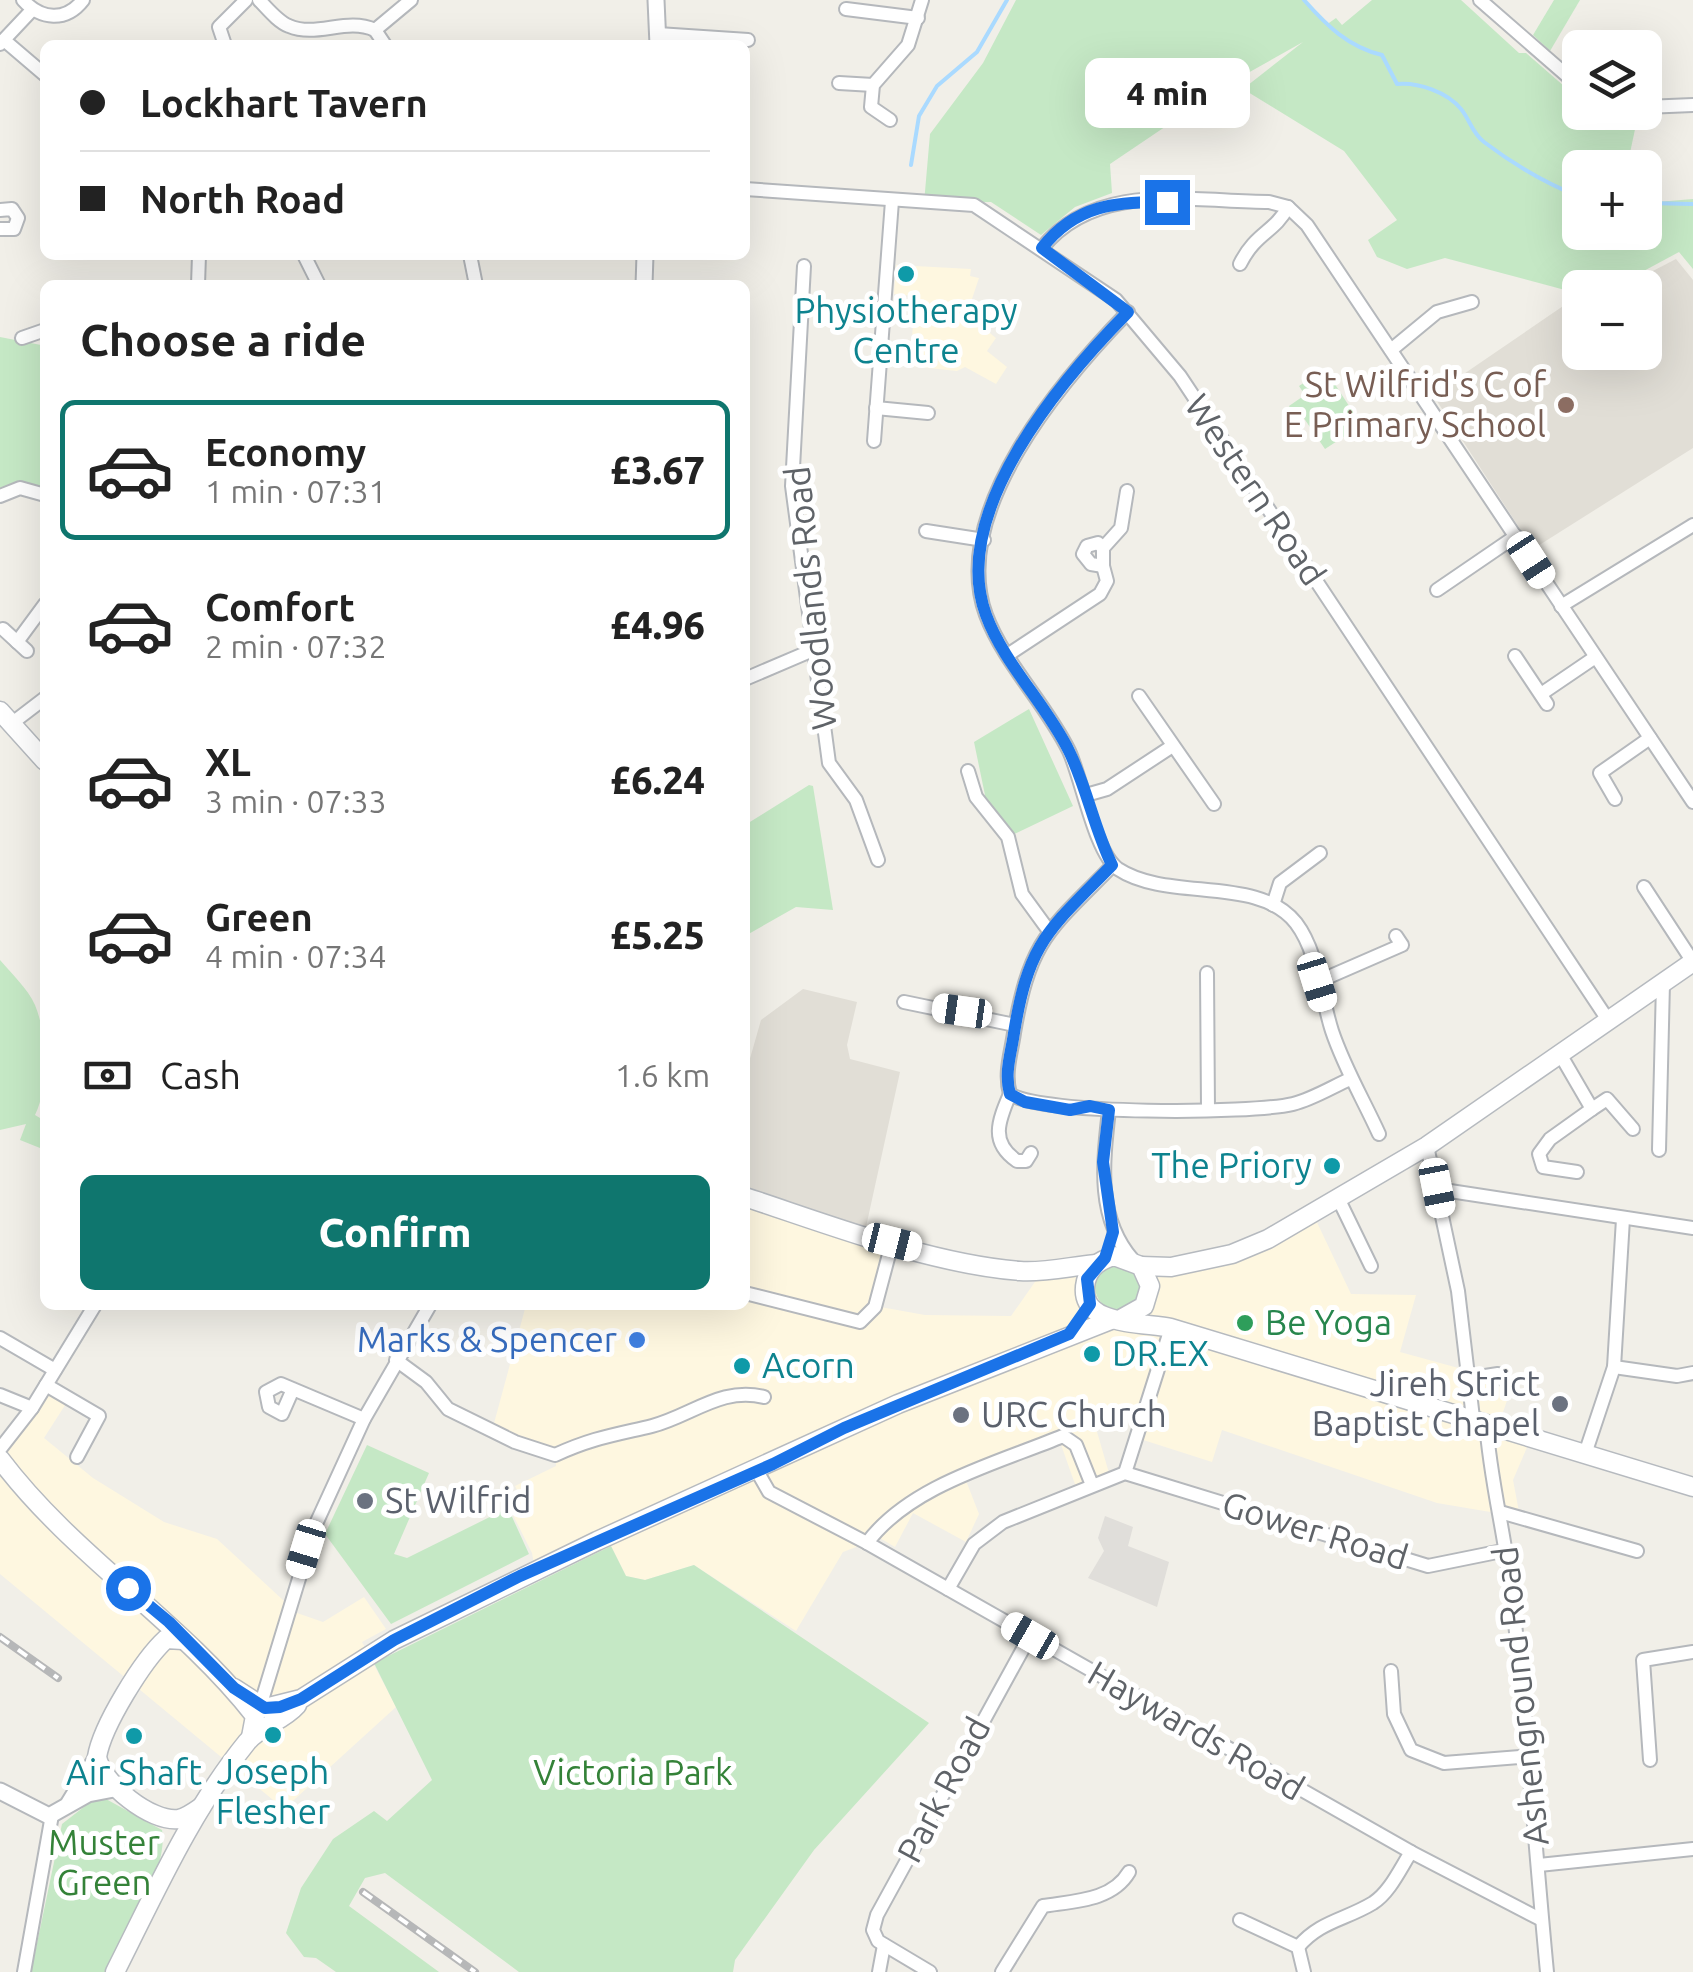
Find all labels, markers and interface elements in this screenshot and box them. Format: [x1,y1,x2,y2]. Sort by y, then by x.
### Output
map controls [1562,30,1662,370]
button: layers [1562,30,1662,130]
callout: 4 min [1084,57,1250,127]
text: 4 min [1127,75,1208,111]
text: Lockhart Tavern [140,82,428,124]
button: + [1562,150,1662,250]
text: North Road [140,178,345,220]
route end [1145,180,1190,225]
marker: Physiotherapy Centre [895,263,917,285]
button: − [1562,270,1662,370]
place label: Physiotherapy Centre [794,290,1018,370]
text: Choose a ride [80,314,366,365]
place label: St Wilfrid's C of E Primary School [1284,364,1547,444]
street label: Western Road [1177,387,1334,592]
marker: St Wilfrid's C of E Primary School [1555,394,1577,416]
icon: car [85,425,175,515]
text: Economy [205,431,366,473]
text: £3.67 [610,449,705,491]
street label: Woodlands Road [776,464,844,732]
text: 1 min · 07:31 [205,473,387,509]
car [1502,527,1560,593]
icon: car [85,580,175,670]
text: Comfort [205,586,355,628]
text: £4.96 [610,604,705,646]
text: 2 min · 07:32 [205,628,387,664]
icon: car [85,735,175,825]
text: XL [205,741,251,783]
text: £6.24 [610,759,705,801]
text: 3 min · 07:33 [205,783,387,819]
icon: car [85,890,175,980]
text: Green [205,896,313,938]
text: £5.25 [610,914,705,956]
text: 4 min · 07:34 [205,938,387,974]
car [1294,949,1340,1015]
car [930,992,994,1030]
icon: cash [80,1048,135,1103]
text: Cash [160,1054,241,1096]
text: 1.6 km [615,1057,710,1093]
place label: The Priory [1151,1145,1312,1185]
marker: The Priory [1321,1155,1343,1177]
car [1417,1156,1457,1220]
button: Confirm [80,1175,710,1290]
car [859,1220,925,1264]
place label: Be Yoga [1265,1302,1392,1342]
marker: Be Yoga [1234,1312,1256,1334]
place label: Marks & Spencer [357,1319,617,1359]
marker: Marks & Spencer [626,1329,648,1351]
place label: DR.EX [1112,1333,1209,1373]
marker: DR.EX [1081,1343,1103,1365]
place label: Acorn [762,1345,855,1385]
marker: Acorn [731,1355,753,1377]
place label: Jireh Strict Baptist Chapel [1312,1363,1540,1443]
marker: Jireh Strict Baptist Chapel [1549,1393,1571,1415]
place label: URC Church [981,1394,1167,1434]
marker: URC Church [950,1404,972,1426]
place label: St Wilfrid [385,1480,531,1520]
street label: Gower Road [1218,1483,1413,1577]
marker: St Wilfrid [354,1490,376,1512]
car [283,1516,329,1582]
street label: Ashenground Road [1484,1545,1556,1848]
route start [106,1566,151,1611]
car [997,1608,1063,1664]
street label: Haywards Road [1082,1652,1311,1808]
street label: Park Road [888,1710,998,1869]
marker: Joseph Flesher [262,1724,284,1746]
marker: Air Shaft [123,1725,145,1747]
place label: Joseph Flesher [216,1751,330,1831]
place label: Air Shaft [66,1752,202,1792]
park label: Victoria Park [533,1752,733,1792]
park label: Muster Green [48,1822,160,1902]

